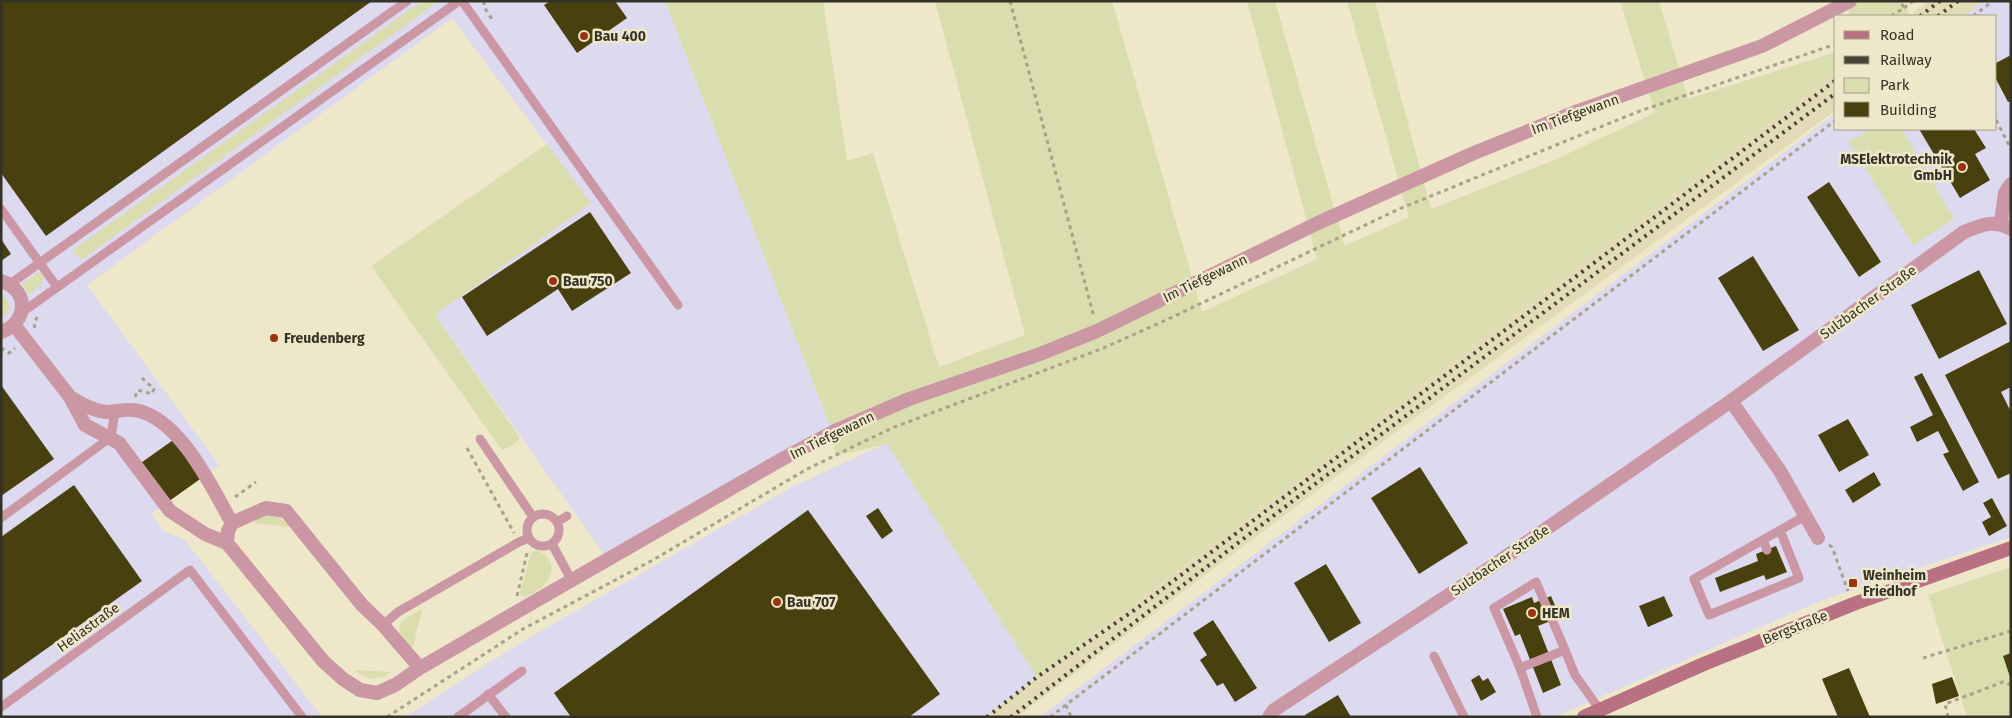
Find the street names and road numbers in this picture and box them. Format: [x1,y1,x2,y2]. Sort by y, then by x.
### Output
street label: Im Tiefgewann [1529,91,1621,138]
street label: Im Tiefgewann [1160,251,1250,306]
street label: Sulzbacher Straße [1817,262,1920,343]
street label: Im Tiefgewann [787,408,877,463]
street label: Sulzbacher Straße [1448,521,1553,600]
street label: Heliastraße [54,599,123,656]
street label: Bergstraße [1760,607,1830,648]

